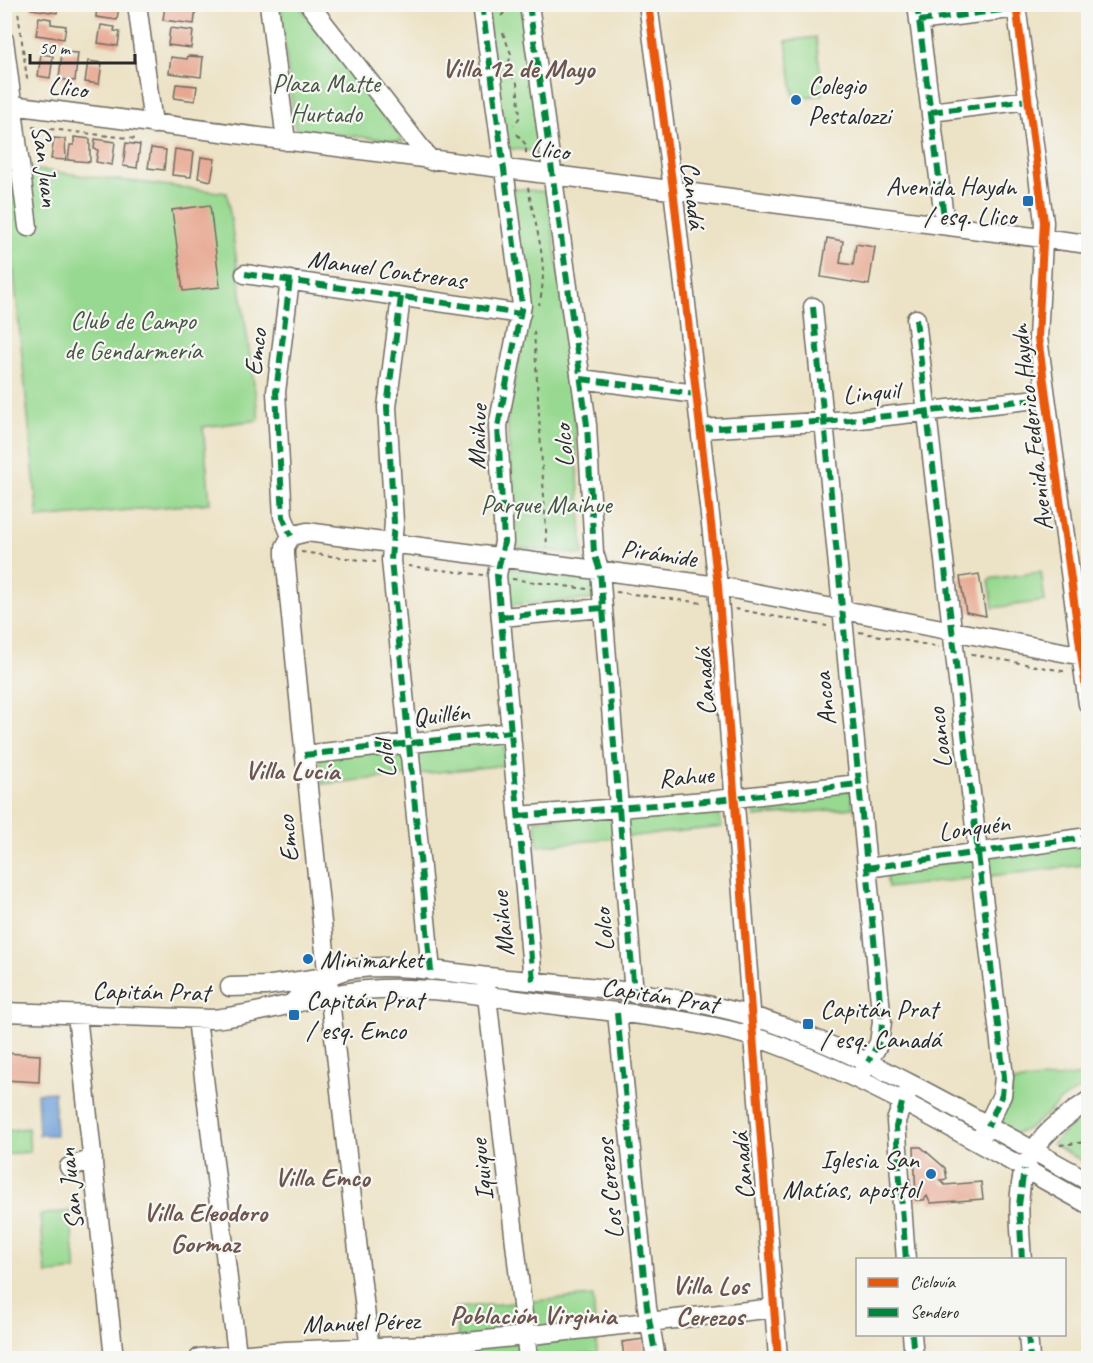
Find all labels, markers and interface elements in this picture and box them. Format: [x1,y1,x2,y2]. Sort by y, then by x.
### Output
scale bar [30,27,135,65]
text: 50 m [39,37,72,59]
district label: Villa 12 de Mayo [442,51,597,85]
park label: Plaza Matte Hurtado [272,67,383,130]
street label: Llico [46,68,92,107]
place label: Colegio Pestalozzi [808,69,894,132]
marker: Colegio Pestalozzi [789,93,803,107]
street label: San Juan [24,124,67,209]
street label: Llico [529,131,574,169]
street label: Canadá [673,160,714,233]
place label: Avenida Haydn / esq. Llico [886,170,1019,233]
marker: Avenida Haydn / esq. Llico [1021,194,1035,208]
street label: Manuel Contreras [306,242,470,297]
park label: Club de Campo de Gendarmería [64,304,204,367]
street label: Avenida Federico Haydn [1002,322,1061,533]
street label: Emco [236,325,275,377]
street label: Linquil [841,373,905,412]
street label: Maihue [460,401,495,470]
street label: Lolco [545,421,581,469]
park label: Parque Maihue [481,488,614,521]
street label: Pirámide [619,532,700,575]
street label: Canadá [686,645,723,717]
street label: Ancoa [805,669,844,727]
street label: Quillén [411,695,472,734]
street label: Loanco [919,704,960,770]
street label: Lolol [367,734,404,780]
district label: Villa Lucía [245,753,341,787]
street label: Rahue [657,758,717,795]
street label: Lonquén [936,806,1013,849]
street label: Emco [268,812,306,864]
street label: Maihue [483,888,522,958]
street label: Lolco [585,904,622,953]
place label: Minimarket [320,943,426,976]
marker: Minimarket [301,952,315,966]
street label: Capitán Prat [599,970,724,1022]
street label: Capitán Prat [92,974,213,1009]
place label: Capitán Prat / esq. Emco [306,984,427,1047]
place label: Capitán Prat / esq. Canadá [820,993,943,1056]
marker: Capitán Prat / esq. Emco [287,1008,301,1022]
marker: Capitán Prat / esq. Canadá [801,1017,815,1031]
street label: Canadá [723,1128,762,1201]
street label: Iquique [462,1135,501,1202]
street label: Los Cerezos [588,1135,631,1241]
place label: Iglesia San Matías, apostol [782,1143,924,1206]
street label: San Juan [50,1146,91,1231]
district label: Villa Emco [274,1160,372,1194]
marker: Iglesia San Matías, apostol [924,1167,938,1181]
district label: Villa Eleodoro Gormaz [143,1195,269,1260]
legend [856,1258,1066,1336]
district label: Villa Los Cerezos [672,1268,751,1333]
text: Ciclovía [910,1271,956,1293]
district label: Población Virginia [450,1298,618,1332]
text: Sendero [910,1301,960,1323]
street label: Manuel Pérez [302,1304,423,1341]

